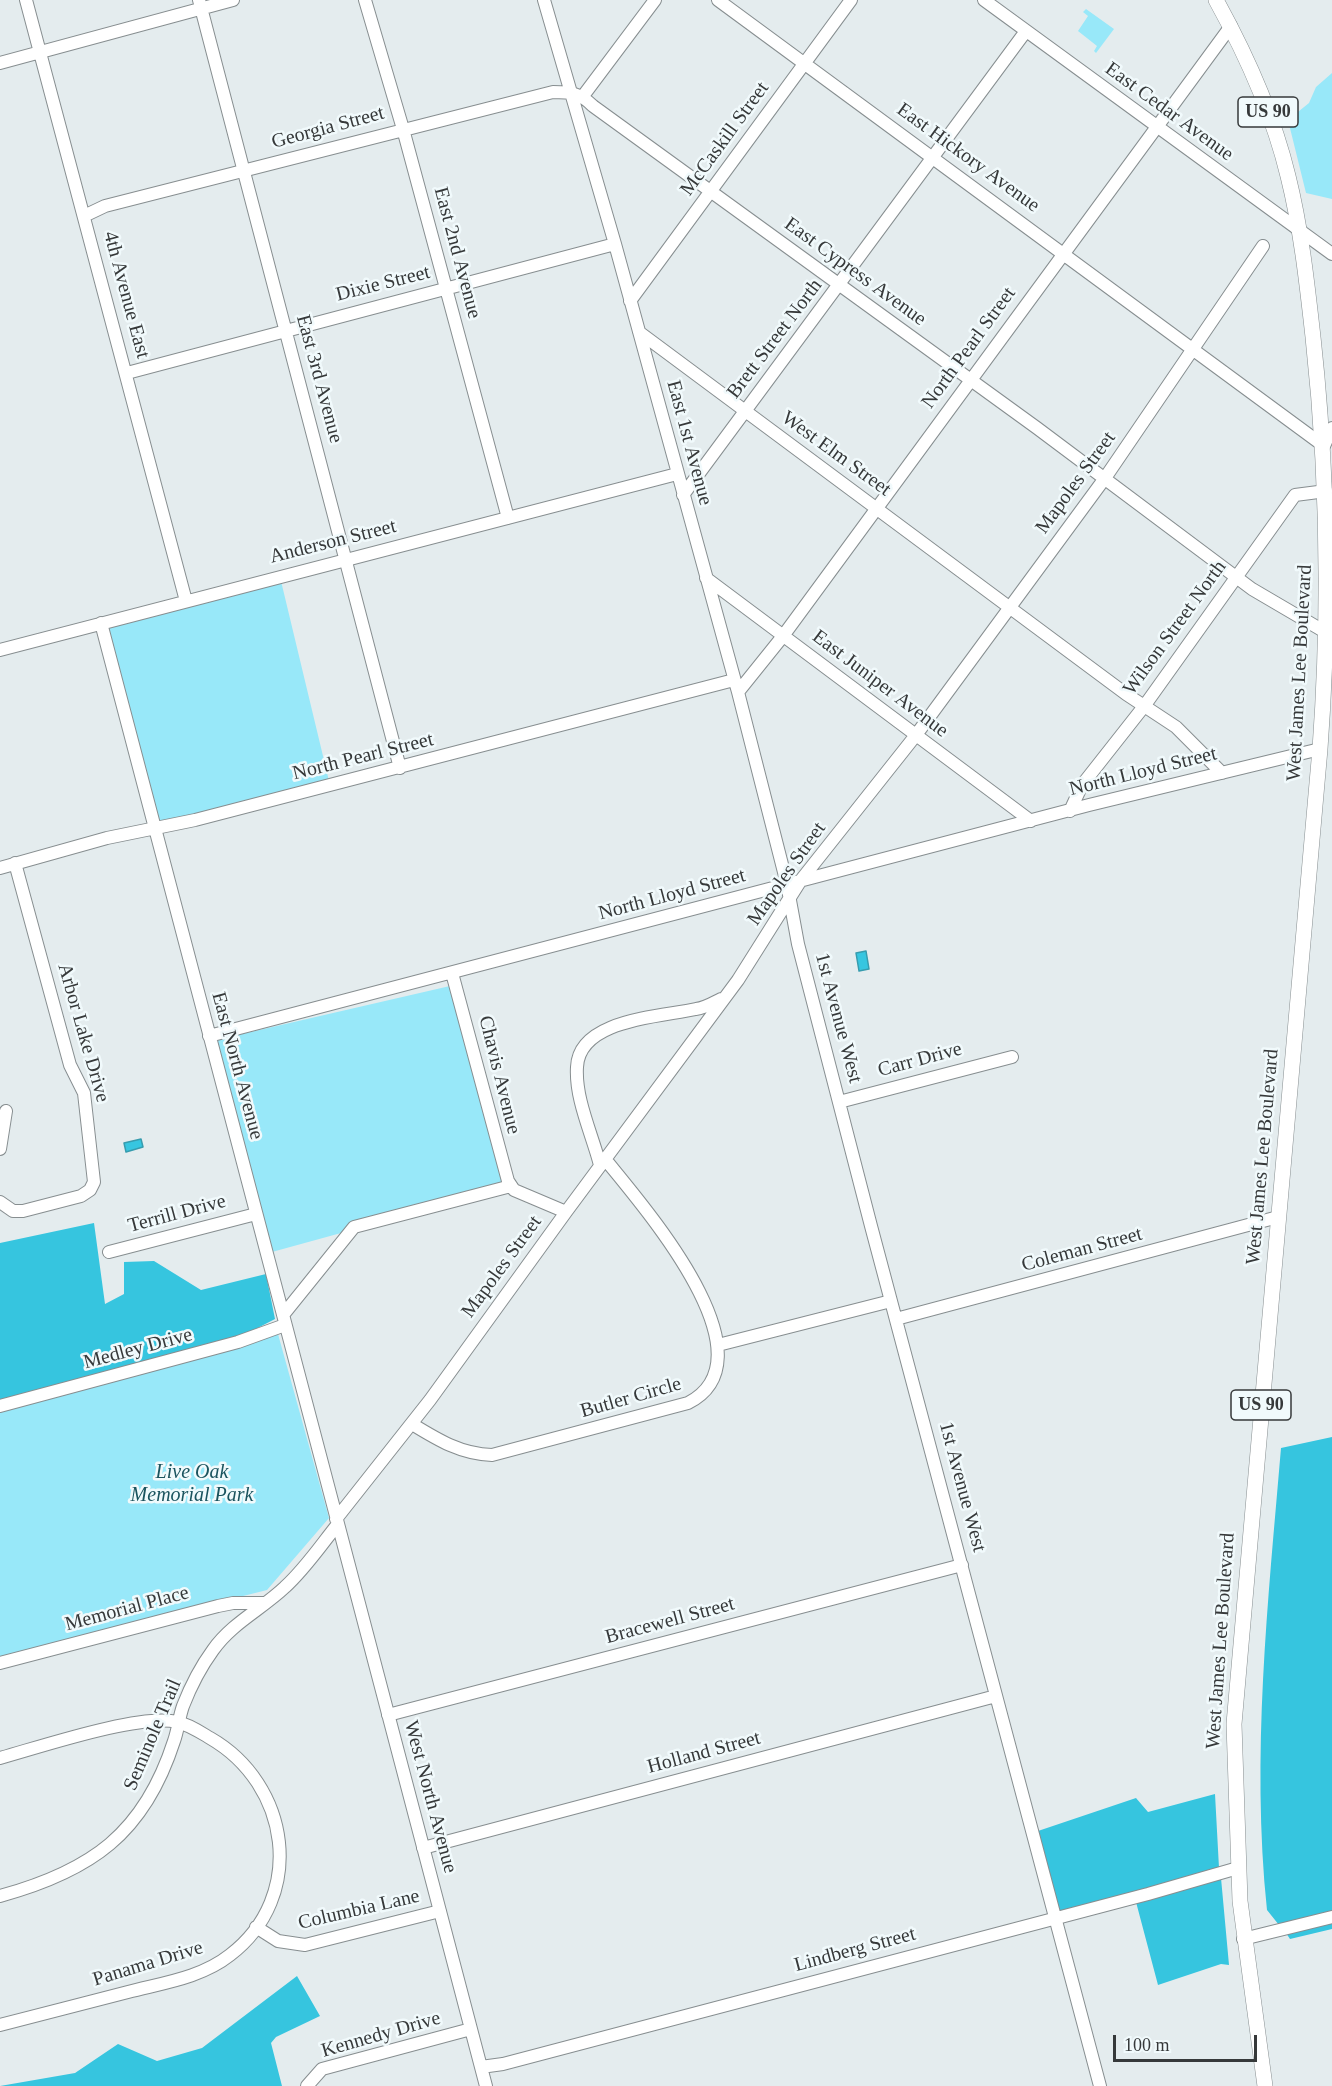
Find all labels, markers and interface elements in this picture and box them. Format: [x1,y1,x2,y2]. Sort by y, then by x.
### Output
street label: East Cedar Avenue [1100,57,1238,167]
street label: McCaskill Street [676,77,774,201]
road number: US 90 [1238,97,1298,127]
street label: East Hickory Avenue [892,98,1044,218]
street label: Georgia Street [269,101,387,155]
street label: East 2nd Avenue [428,185,486,321]
street label: East Cypress Avenue [779,212,931,332]
street label: 4th Avenue East [97,229,155,361]
street label: Dixie Street [333,261,433,307]
street label: Brett Street North [722,275,828,403]
street label: North Pearl Street [917,283,1021,413]
street label: East 3rd Avenue [290,312,348,446]
street label: East 1st Avenue [661,378,717,508]
street label: West Elm Street [777,406,895,502]
street label: Mapoles Street [1031,427,1121,539]
street label: Anderson Street [267,515,399,569]
street label: Wilson Street North [1118,556,1232,700]
street label: West James Lee Boulevard [1282,564,1318,782]
street label: East Juniper Avenue [807,625,953,743]
street label: North Pearl Street [290,728,436,786]
street label: North Lloyd Street [1067,742,1219,802]
street label: Mapoles Street [743,818,831,930]
street label: North Lloyd Street [596,864,748,926]
street label: 1st Avenue West [809,950,867,1086]
street label: Arbor Lake Drive [52,961,114,1105]
street label: East North Avenue [206,990,268,1142]
street label: Chavis Avenue [473,1013,525,1137]
street label: Carr Drive [875,1037,965,1083]
street label: West James Lee Boulevard [1242,1048,1284,1266]
street label: Terrill Drive [125,1189,229,1239]
street label: Mapoles Street [457,1211,547,1323]
street label: Coleman Street [1019,1222,1145,1278]
street label: Medley Drive [81,1323,195,1375]
street label: Butler Circle [578,1372,684,1424]
road number: US 90 [1231,1390,1291,1420]
street label: 1st Avenue West [933,1419,991,1555]
park label: Live Oak Memorial Park [131,1461,253,1508]
street label: West James Lee Boulevard [1201,1532,1241,1750]
street label: Memorial Place [62,1581,192,1637]
street label: Bracewell Street [603,1592,737,1650]
street label: Seminole Trail [119,1676,187,1794]
street label: West North Avenue [398,1718,462,1876]
street label: Holland Street [645,1726,763,1780]
street label: Columbia Lane [296,1884,422,1936]
street label: Lindberg Street [792,1922,918,1978]
street label: Panama Drive [90,1936,206,1992]
street label: Kennedy Drive [319,2007,443,2063]
scale bar [1116,2023,1260,2061]
text: 100 m [1124,2035,1170,2055]

